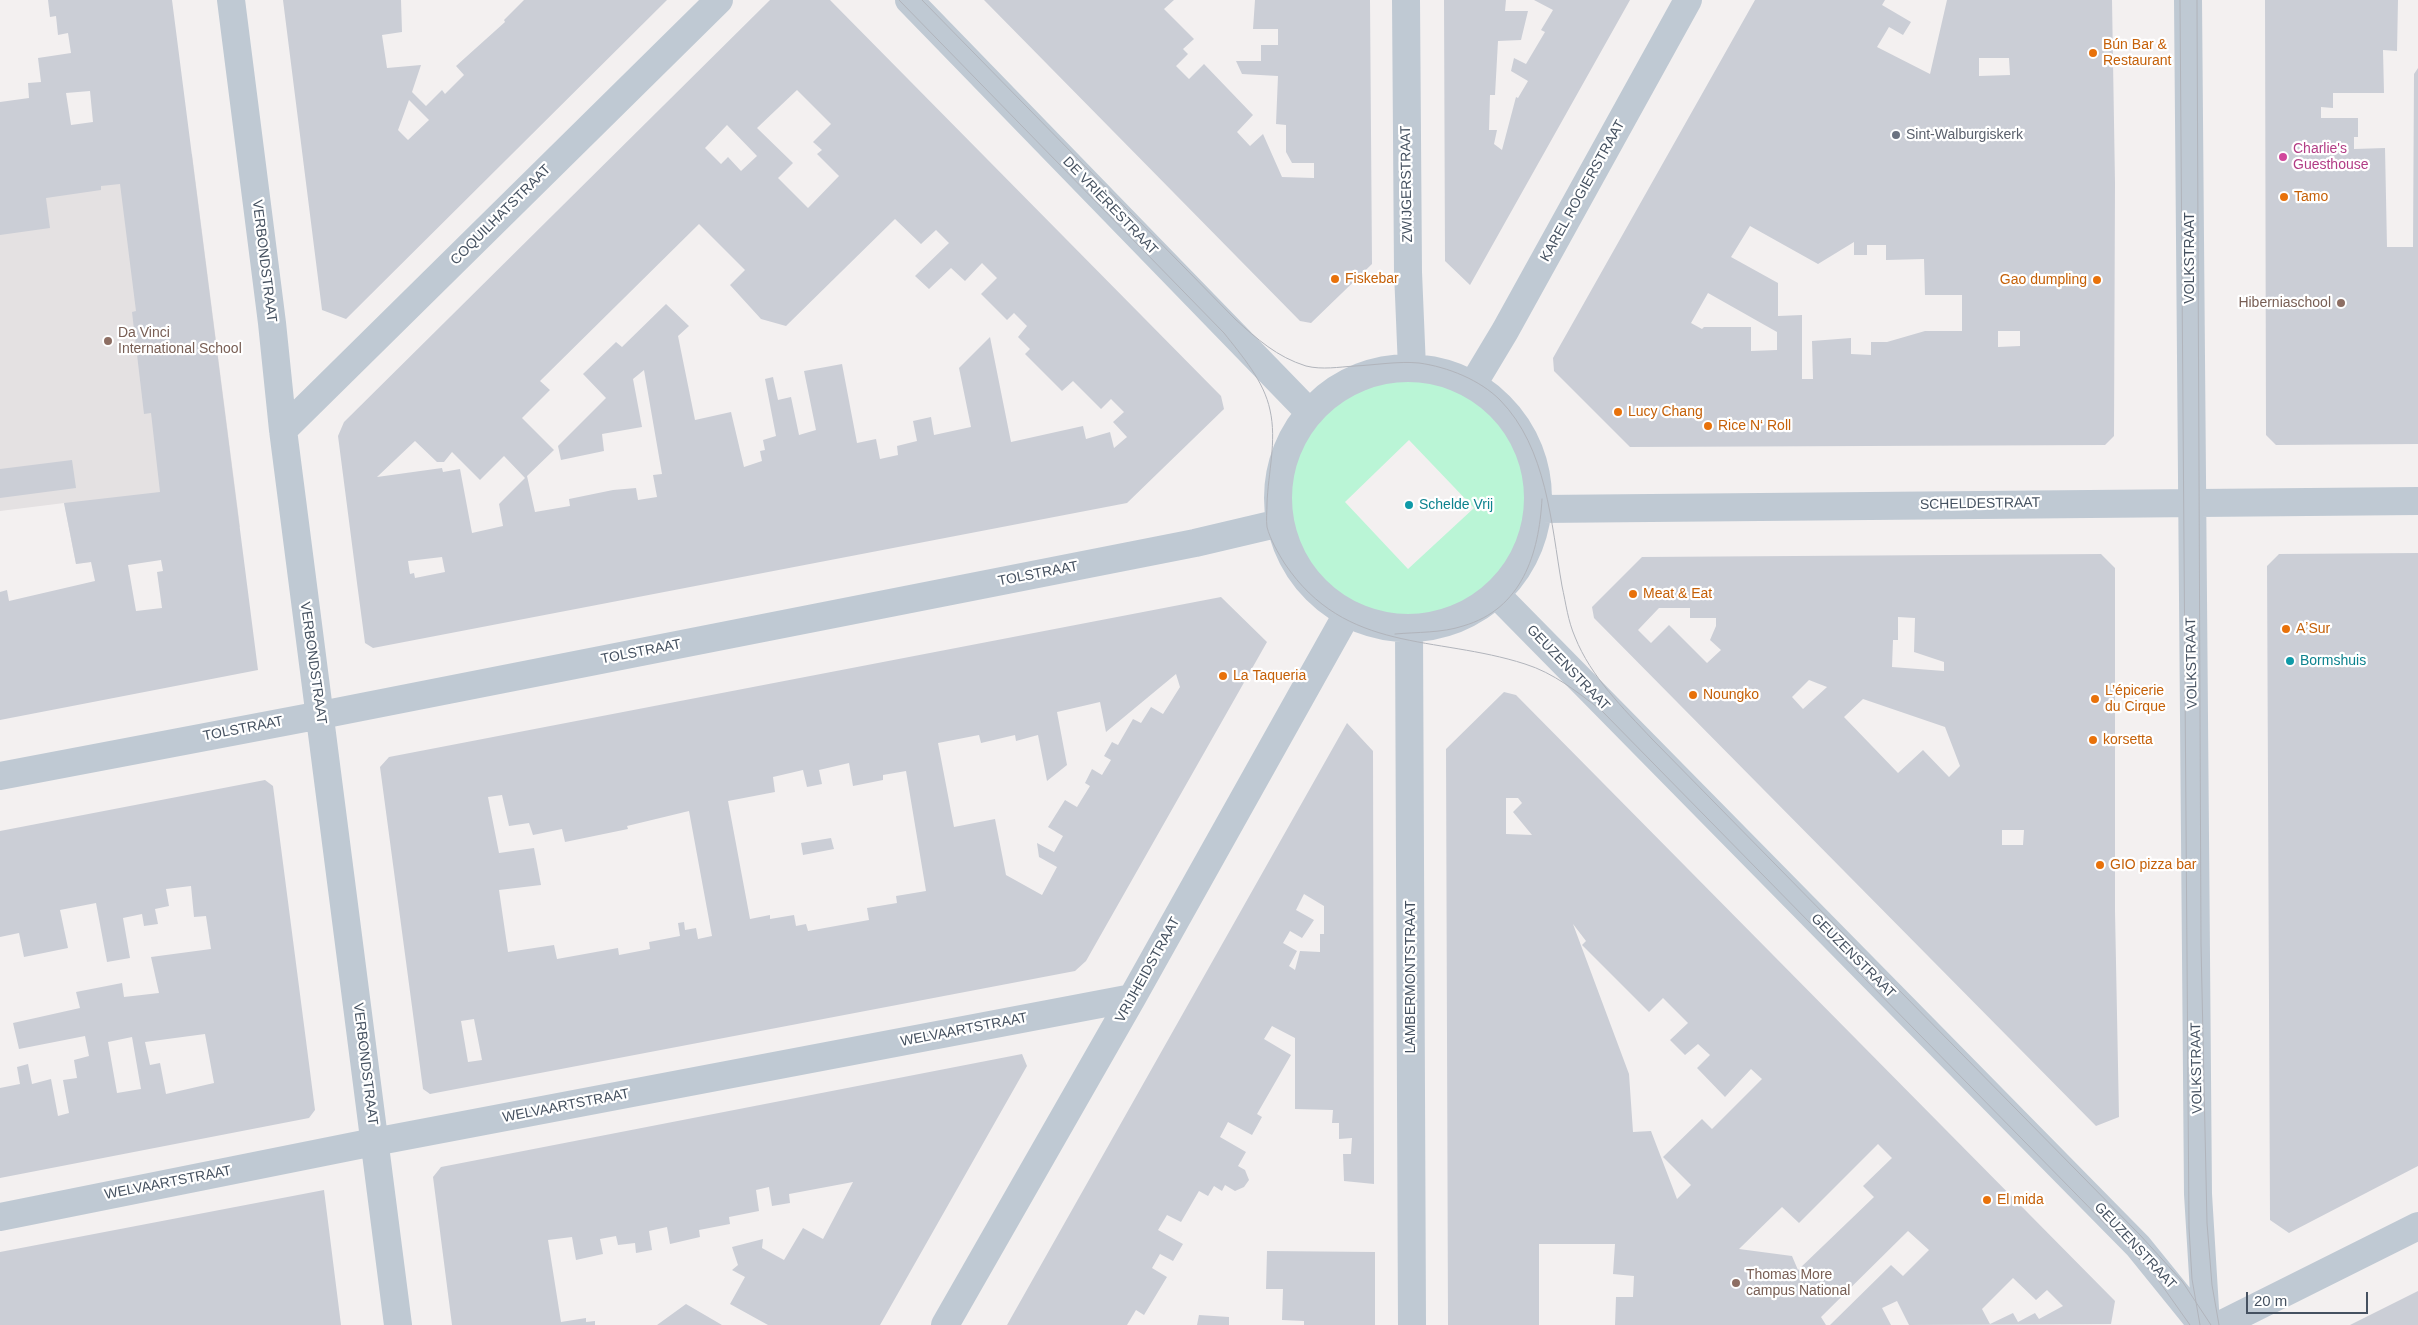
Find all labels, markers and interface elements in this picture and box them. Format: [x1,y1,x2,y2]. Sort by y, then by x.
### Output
place label: Bún Bar & Restaurant [2103,37,2171,70]
marker: Bún Bar & Restaurant [2087,47,2099,59]
street label: KAREL ROGIERSTRAAT [1537,117,1629,265]
street label: ZWIJGERSTRAAT [1398,125,1416,243]
place label: Sint-Walburgiskerk [1906,127,2023,143]
marker: Sint-Walburgiskerk [1890,129,1902,141]
place label: Charlie's Guesthouse [2293,141,2368,174]
marker: Charlie's Guesthouse [2277,151,2289,163]
street label: DE VRIÈRESTRAAT [1059,154,1161,258]
street label: COQUILHATSTRAAT [447,161,555,269]
place label: Tamo [2294,189,2328,205]
marker: Tamo [2278,191,2290,203]
street label: VERBONDSTRAAT [248,199,280,323]
street label: VOLKSTRAAT [2182,212,2198,304]
place label: Fiskebar [1345,271,1399,287]
place label: Gao dumpling [2000,272,2087,288]
marker: Fiskebar [1329,273,1341,285]
marker: Gao dumpling [2091,274,2103,286]
place label: Hiberniaschool [2238,295,2331,311]
marker: Hiberniaschool [2335,297,2347,309]
place label: Da Vinci International School [118,325,242,358]
marker: Da Vinci International School [102,335,114,347]
place label: Lucy Chang [1628,404,1703,420]
marker: Lucy Chang [1612,406,1624,418]
place label: Rice N‘ Roll [1718,418,1791,434]
marker: Rice N‘ Roll [1702,420,1714,432]
street label: SCHELDESTRAAT [1920,495,2040,513]
place label: Schelde Vrij [1419,497,1493,513]
marker: Schelde Vrij [1403,499,1415,511]
street label: TOLSTRAAT [997,558,1079,590]
place label: Meat & Eat [1643,586,1712,602]
marker: Meat & Eat [1627,588,1639,600]
street label: VERBONDSTRAAT [296,601,330,725]
street label: VOLKSTRAAT [2183,617,2201,709]
place label: AʼSur [2296,621,2330,637]
street label: GEUZENSTRAAT [1523,622,1613,714]
marker: AʼSur [2280,623,2292,635]
street label: TOLSTRAAT [600,636,682,668]
place label: Bormshuis [2300,653,2366,669]
marker: Bormshuis [2284,655,2296,667]
place label: La Taqueria [1233,668,1306,684]
marker: La Taqueria [1217,670,1229,682]
place label: L’épicerie du Cirque [2105,683,2166,716]
place label: Noungko [1703,687,1759,703]
marker: Noungko [1687,689,1699,701]
marker: L’épicerie du Cirque [2089,693,2101,705]
street label: TOLSTRAAT [202,713,284,745]
place label: korsetta [2103,732,2153,748]
marker: korsetta [2087,734,2099,746]
place label: GIO pizza bar [2110,857,2196,873]
marker: GIO pizza bar [2094,859,2106,871]
street label: LAMBERMONTSTRAAT [1403,901,1419,1053]
street label: GEUZENSTRAAT [1807,910,1899,1002]
street label: VRIJHEIDSTRAAT [1112,914,1184,1026]
street label: VERBONDSTRAAT [349,1002,381,1126]
street label: WELVAARTSTRAAT [899,1009,1029,1051]
street label: VOLKSTRAAT [2188,1022,2206,1114]
street label: WELVAARTSTRAAT [501,1085,631,1127]
street label: WELVAARTSTRAAT [103,1162,233,1204]
place label: El mida [1997,1192,2044,1208]
marker: El mida [1981,1194,1993,1206]
street label: GEUZENSTRAAT [2090,1199,2180,1293]
place label: Thomas More campus National [1746,1267,1850,1300]
marker: Thomas More campus National [1730,1277,1742,1289]
scale bar [2248,1282,2370,1314]
text: 20 m [2254,1292,2287,1309]

